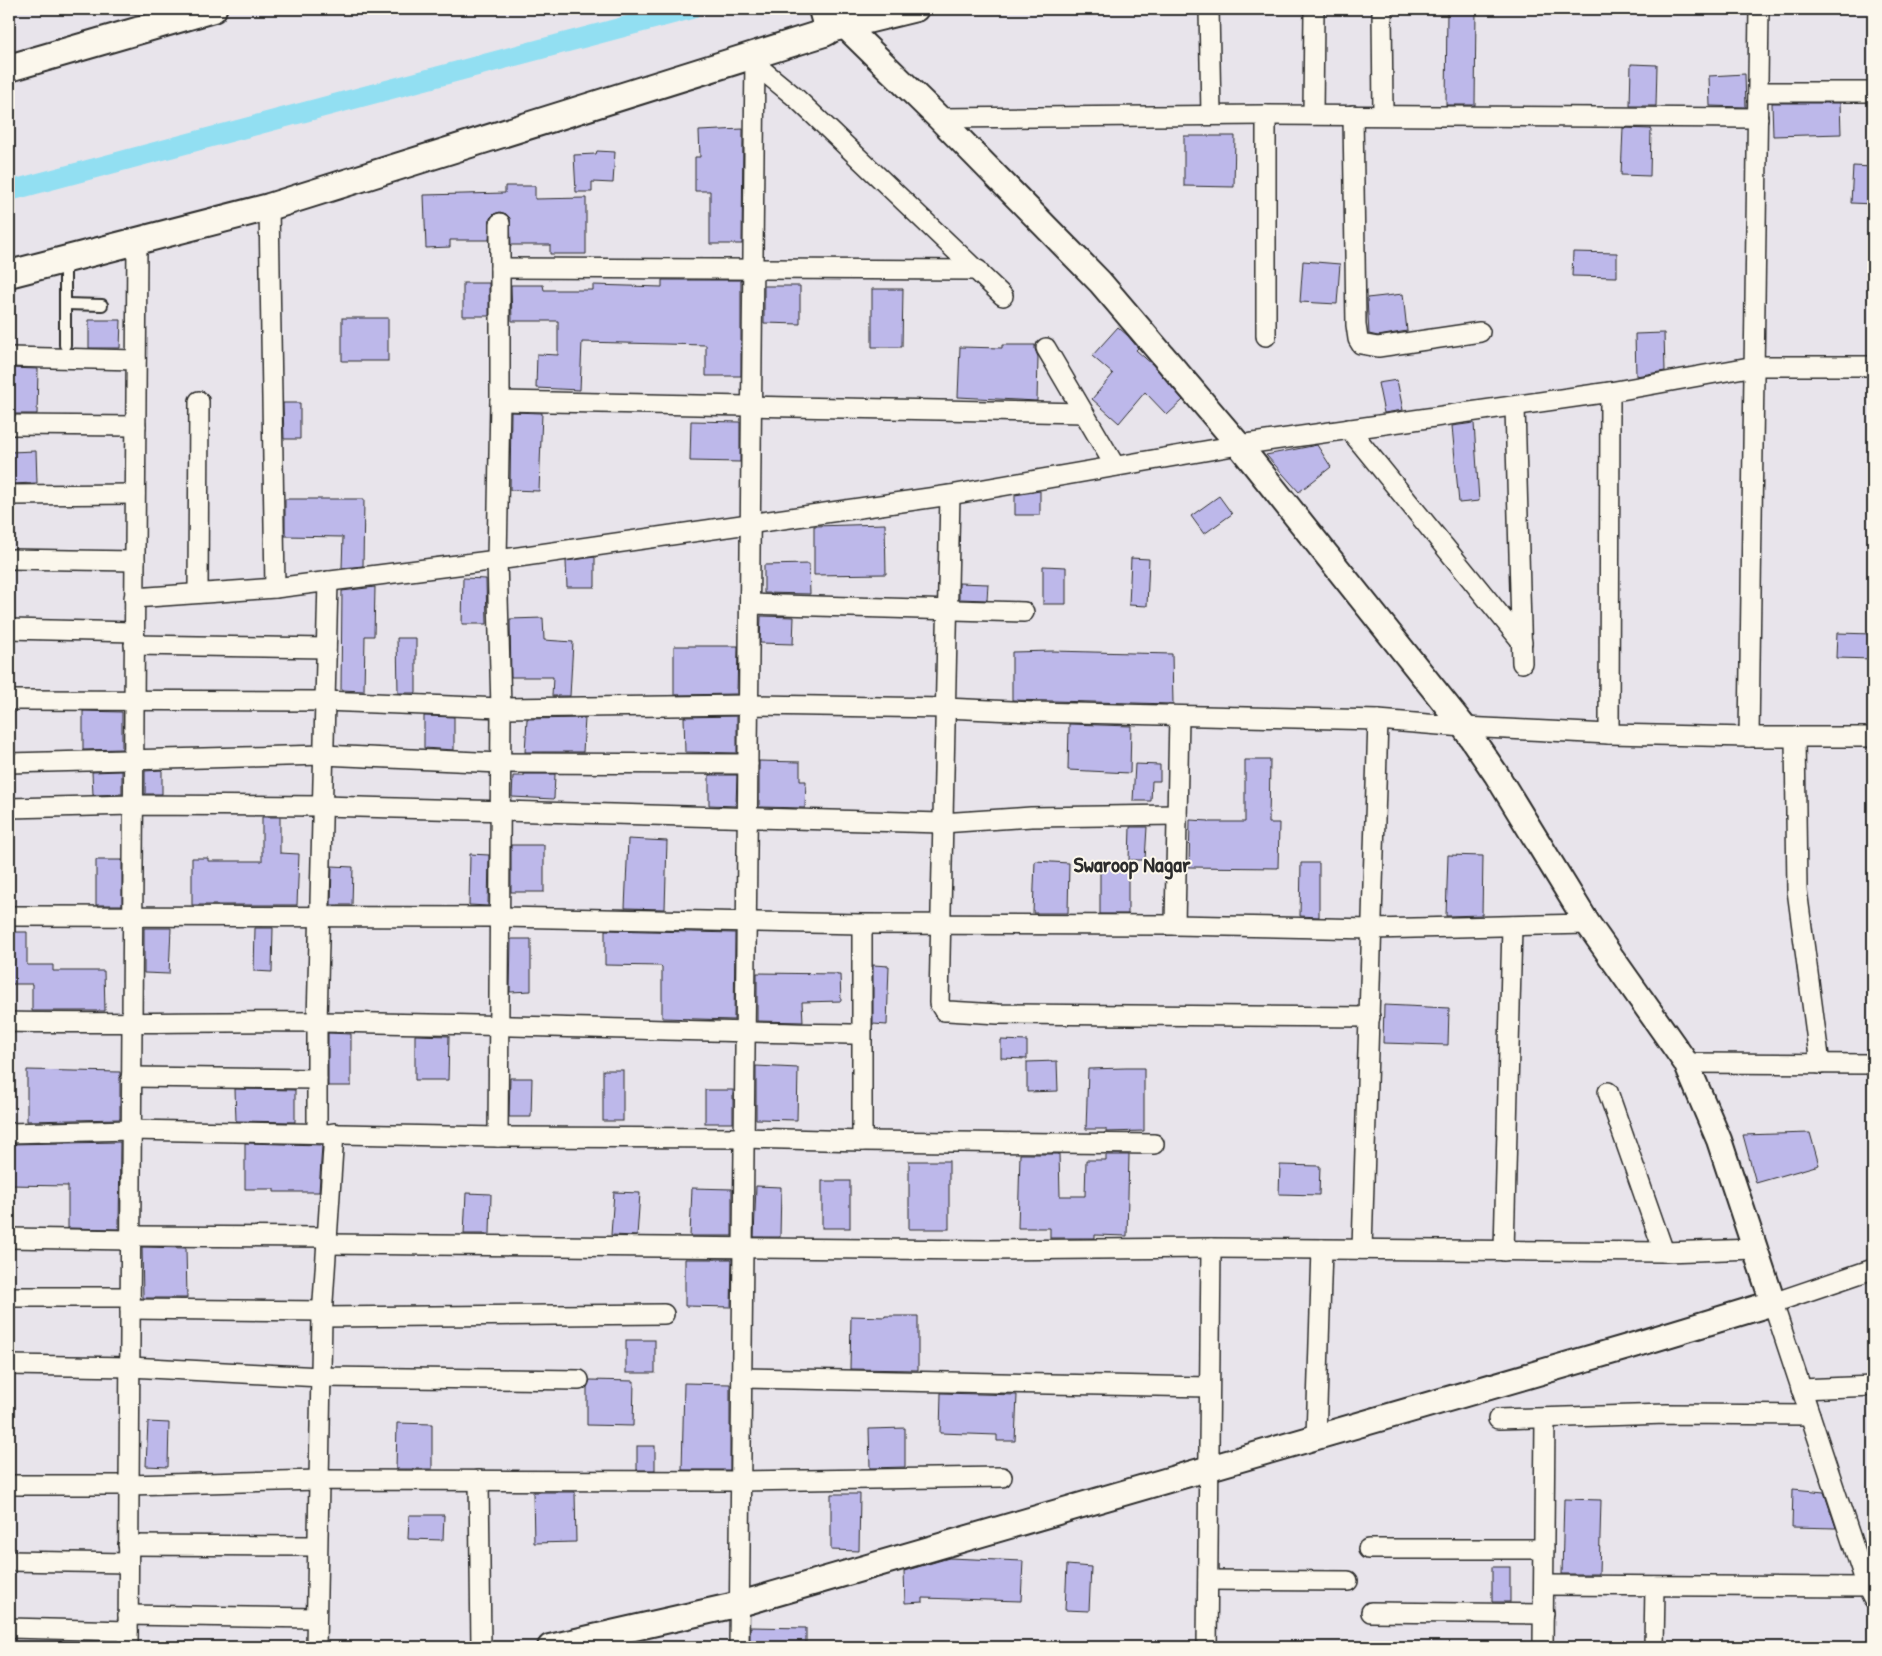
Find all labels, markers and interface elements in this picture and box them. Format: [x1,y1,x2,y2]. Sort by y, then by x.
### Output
district label: Swaroop Nagar [1074,849,1191,880]

